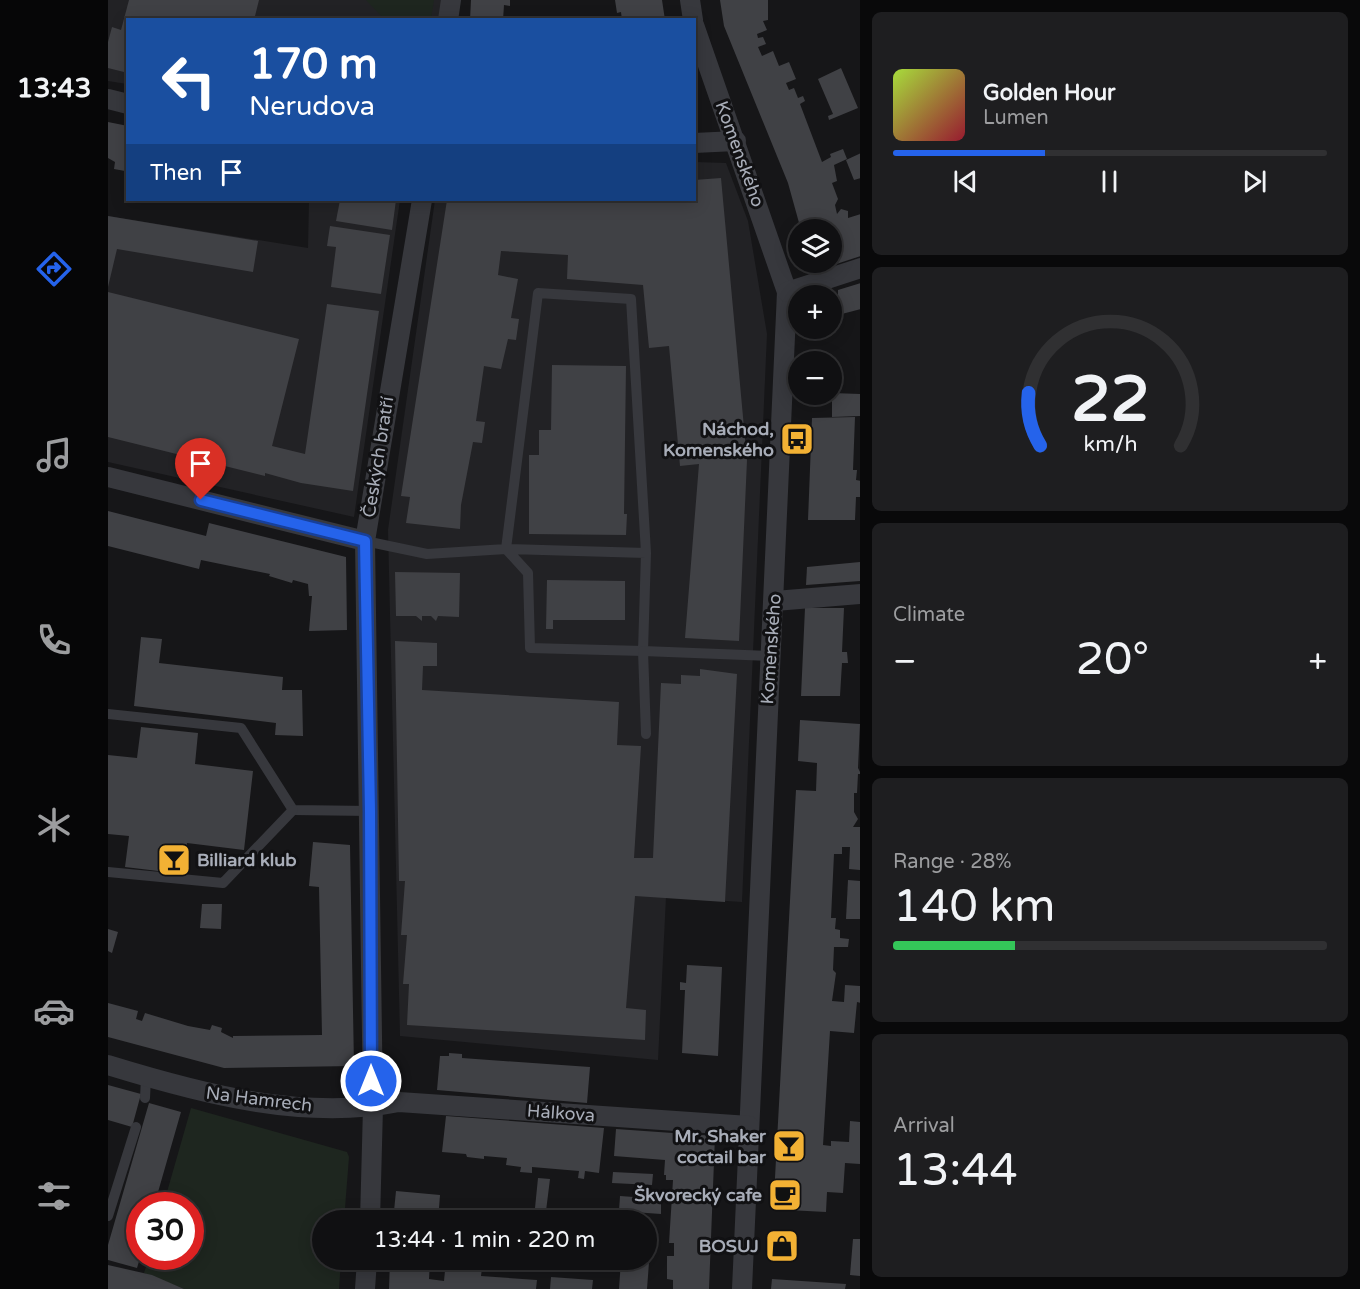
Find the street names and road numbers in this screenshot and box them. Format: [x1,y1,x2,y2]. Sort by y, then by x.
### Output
street label: Komenského [711,98,769,210]
street label: Českých bratří [358,395,398,519]
street label: Komenského [756,593,786,705]
street label: Na Hamrech [205,1082,313,1116]
street label: Hálkova [526,1100,596,1126]

